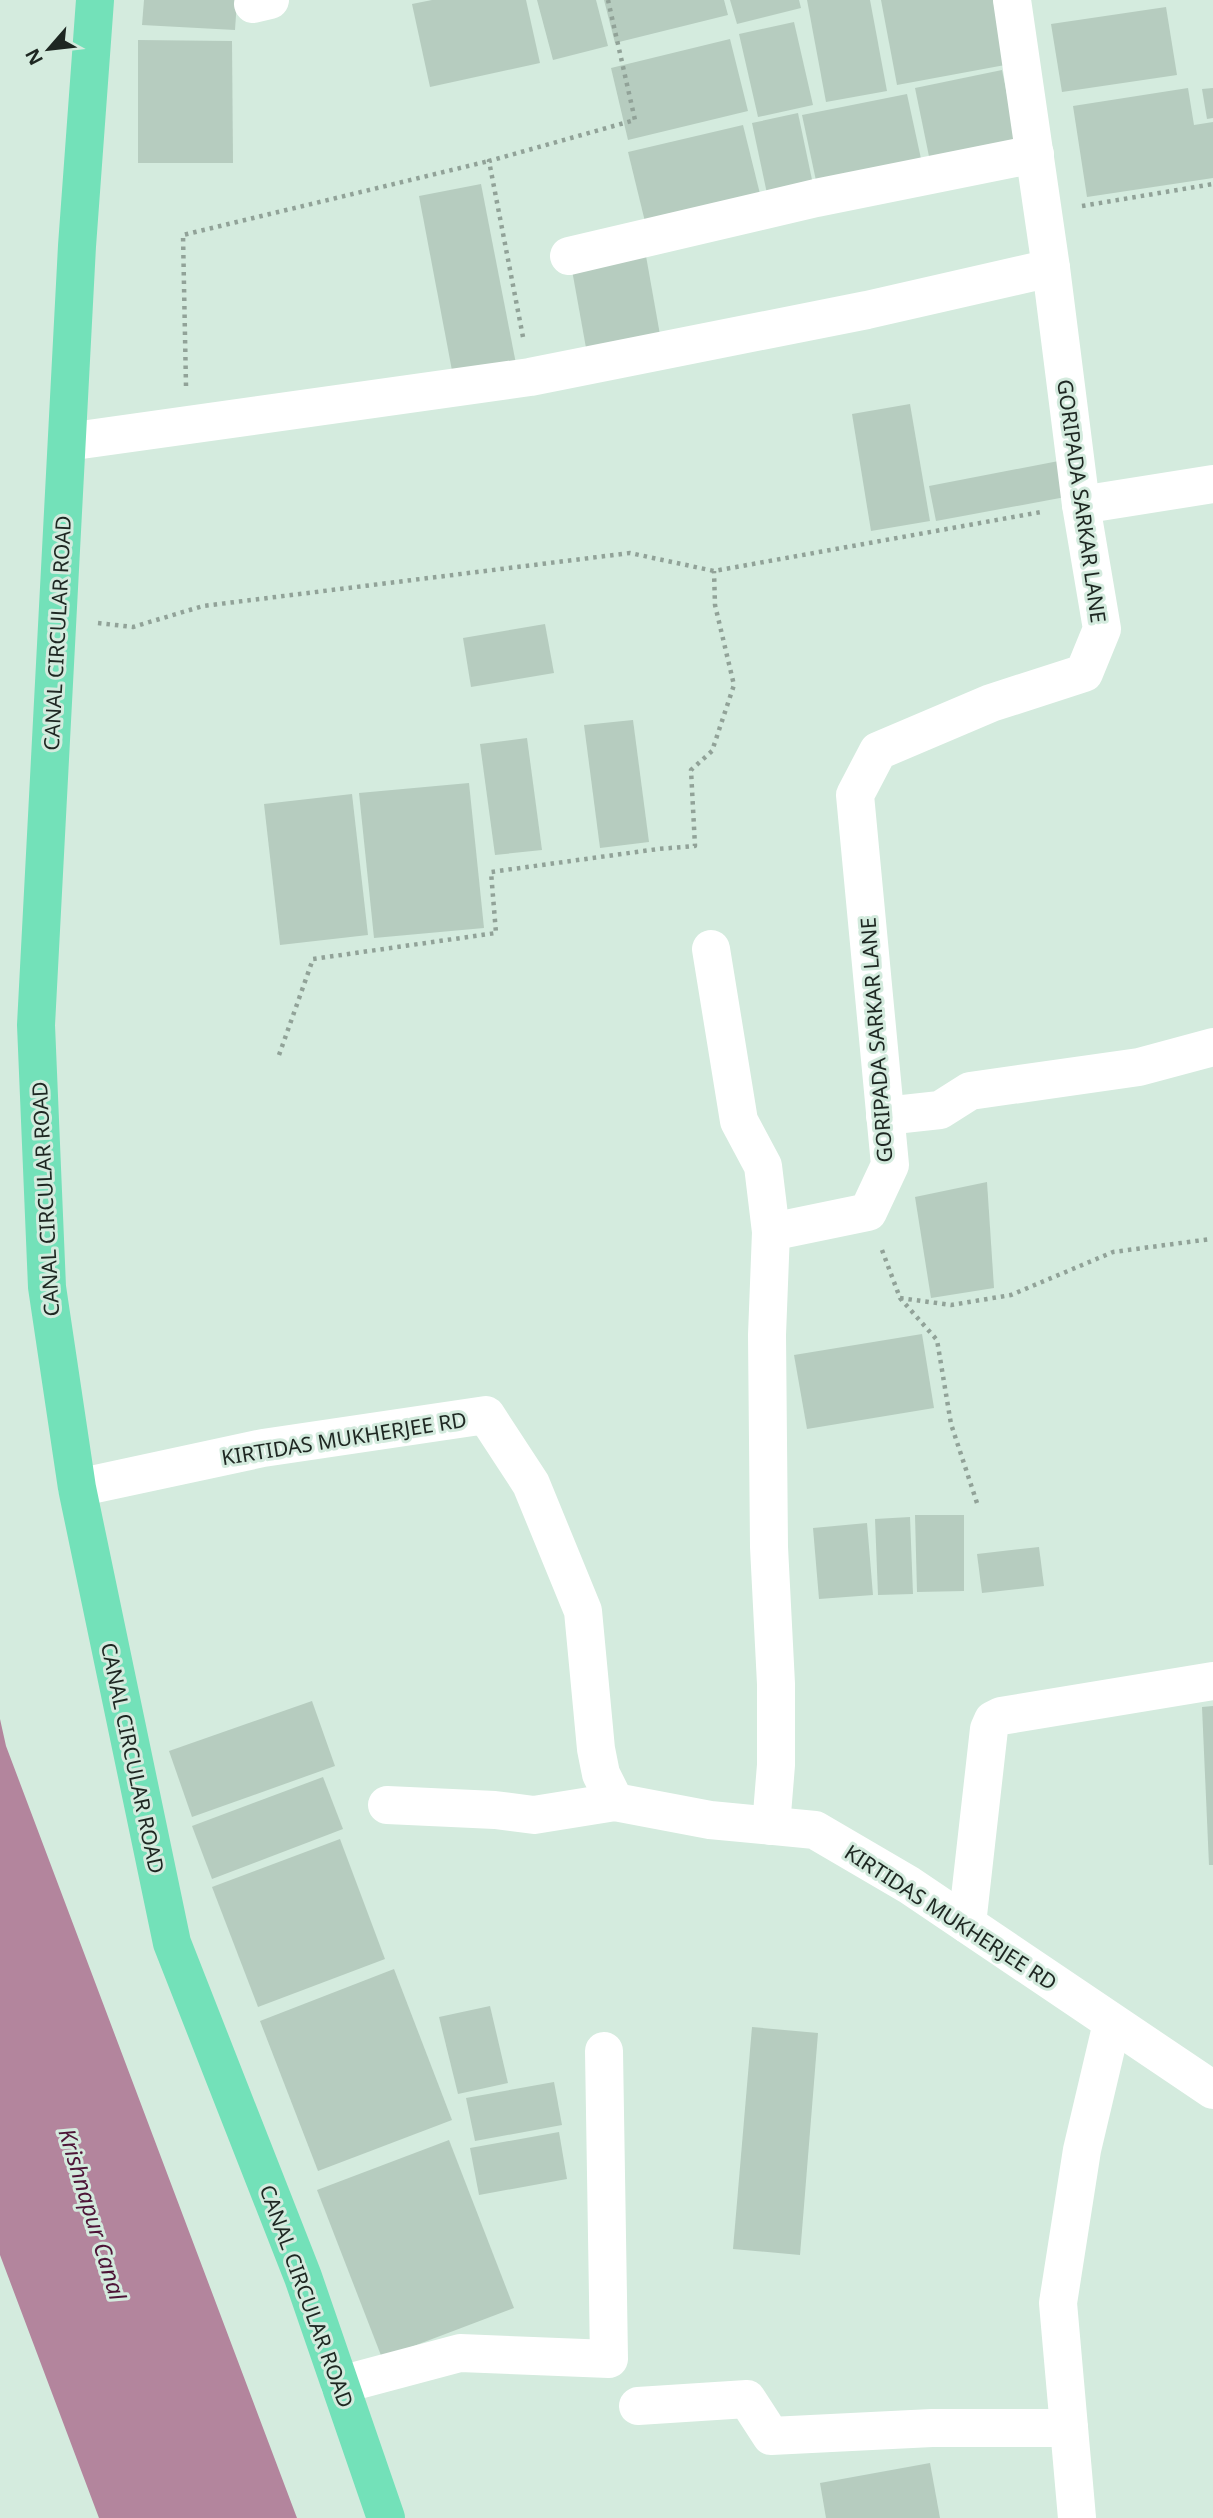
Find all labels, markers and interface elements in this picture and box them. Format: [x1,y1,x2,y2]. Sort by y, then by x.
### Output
north arrow [14,14,84,84]
text: N [19,44,49,70]
street label: GORIPADA SARKAR LANE [1051,377,1113,625]
street label: CANAL CIRCULAR ROAD [37,515,77,751]
street label: GORIPADA SARKAR LANE [853,916,899,1164]
street label: CANAL CIRCULAR ROAD [25,1081,65,1317]
street label: KIRTIDAS MUKHERJEE RD [219,1405,469,1471]
street label: CANAL CIRCULAR ROAD [95,1640,171,1876]
street label: KIRTIDAS MUKHERJEE RD [839,1838,1063,1996]
water label: Krishnapur Canal [52,2124,135,2305]
street label: CANAL CIRCULAR ROAD [254,2181,360,2411]

